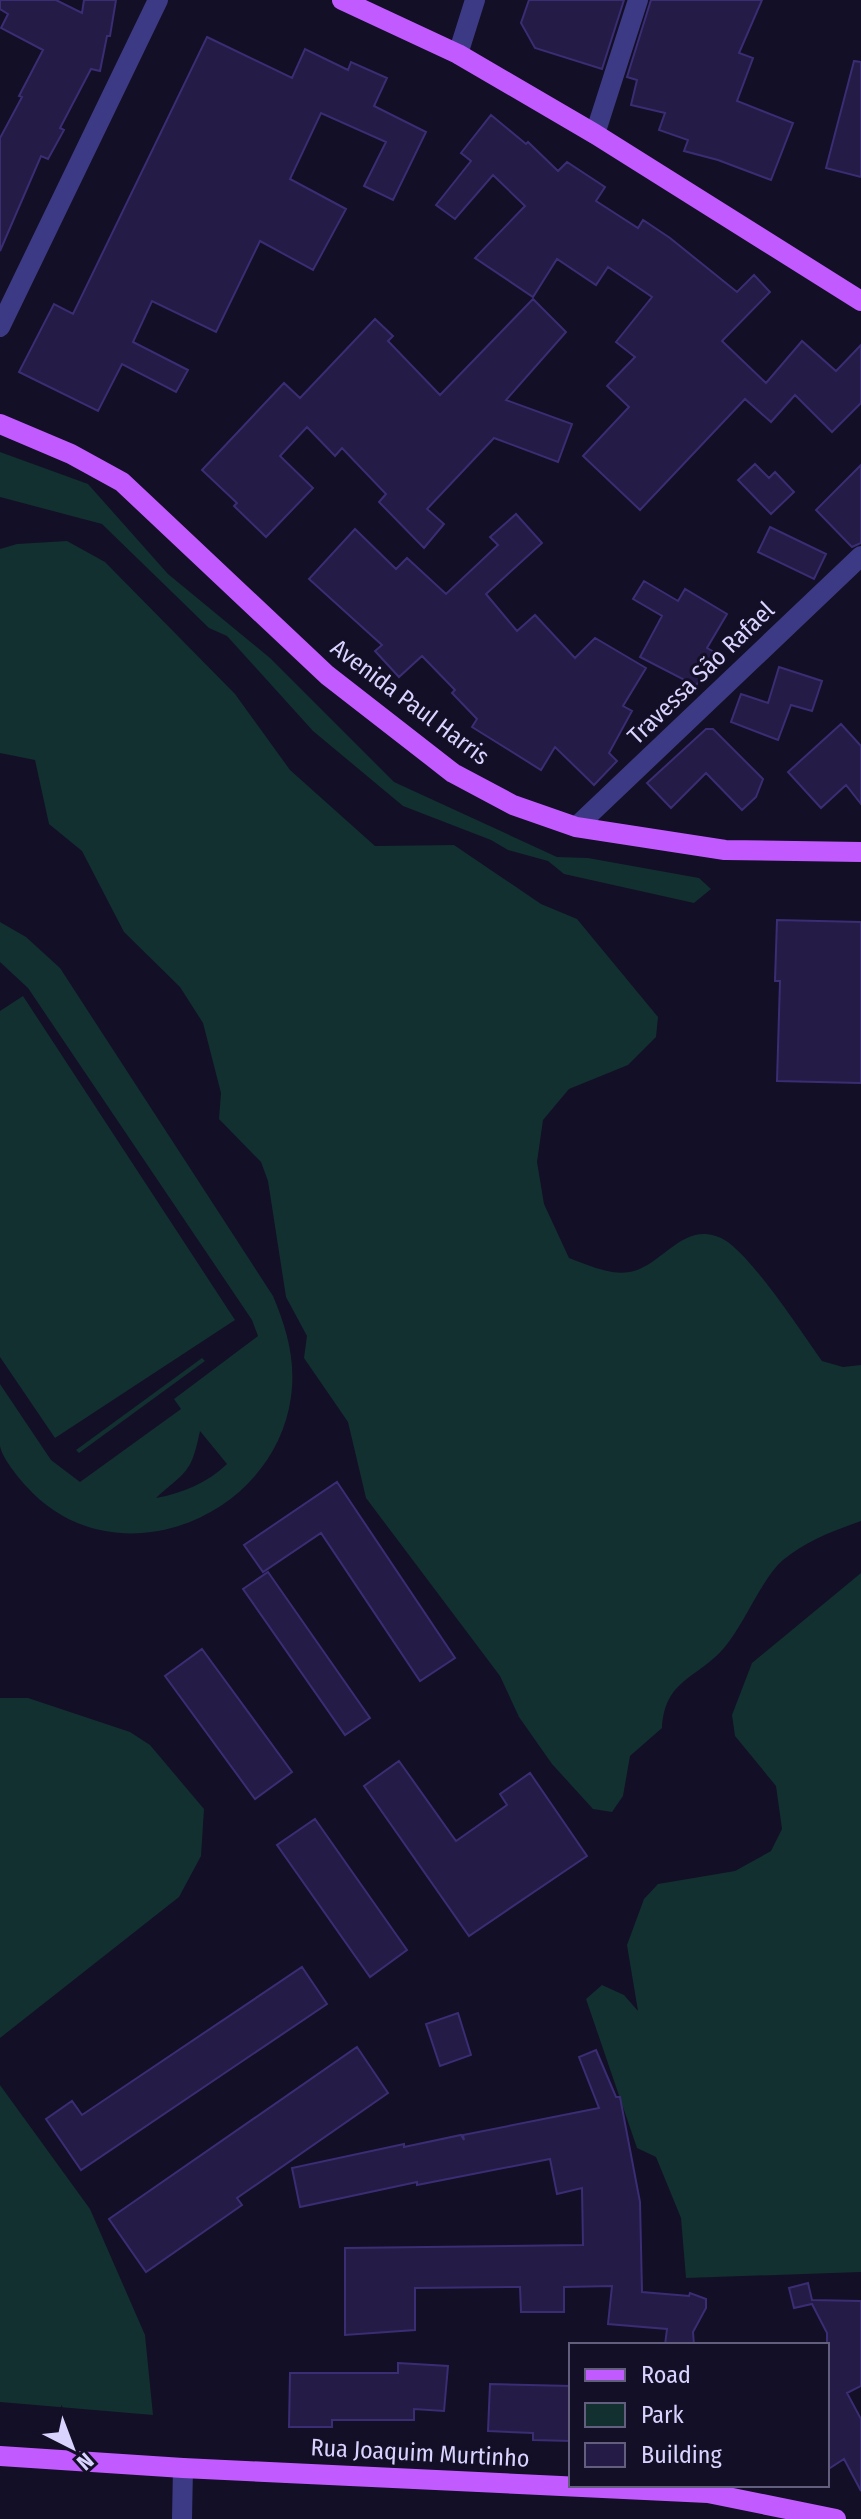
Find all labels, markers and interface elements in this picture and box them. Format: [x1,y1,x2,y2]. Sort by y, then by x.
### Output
street label: Travessa São Rafael [622,596,780,750]
street label: Avenida Paul Harris [325,633,495,771]
legend [569,2343,829,2487]
text: Road [641,2361,691,2389]
text: Park [641,2401,684,2429]
north arrow [32,2407,112,2487]
street label: Rua Joaquim Murtinho [310,2433,530,2473]
text: Building [641,2441,723,2469]
text: N [71,2447,99,2476]

